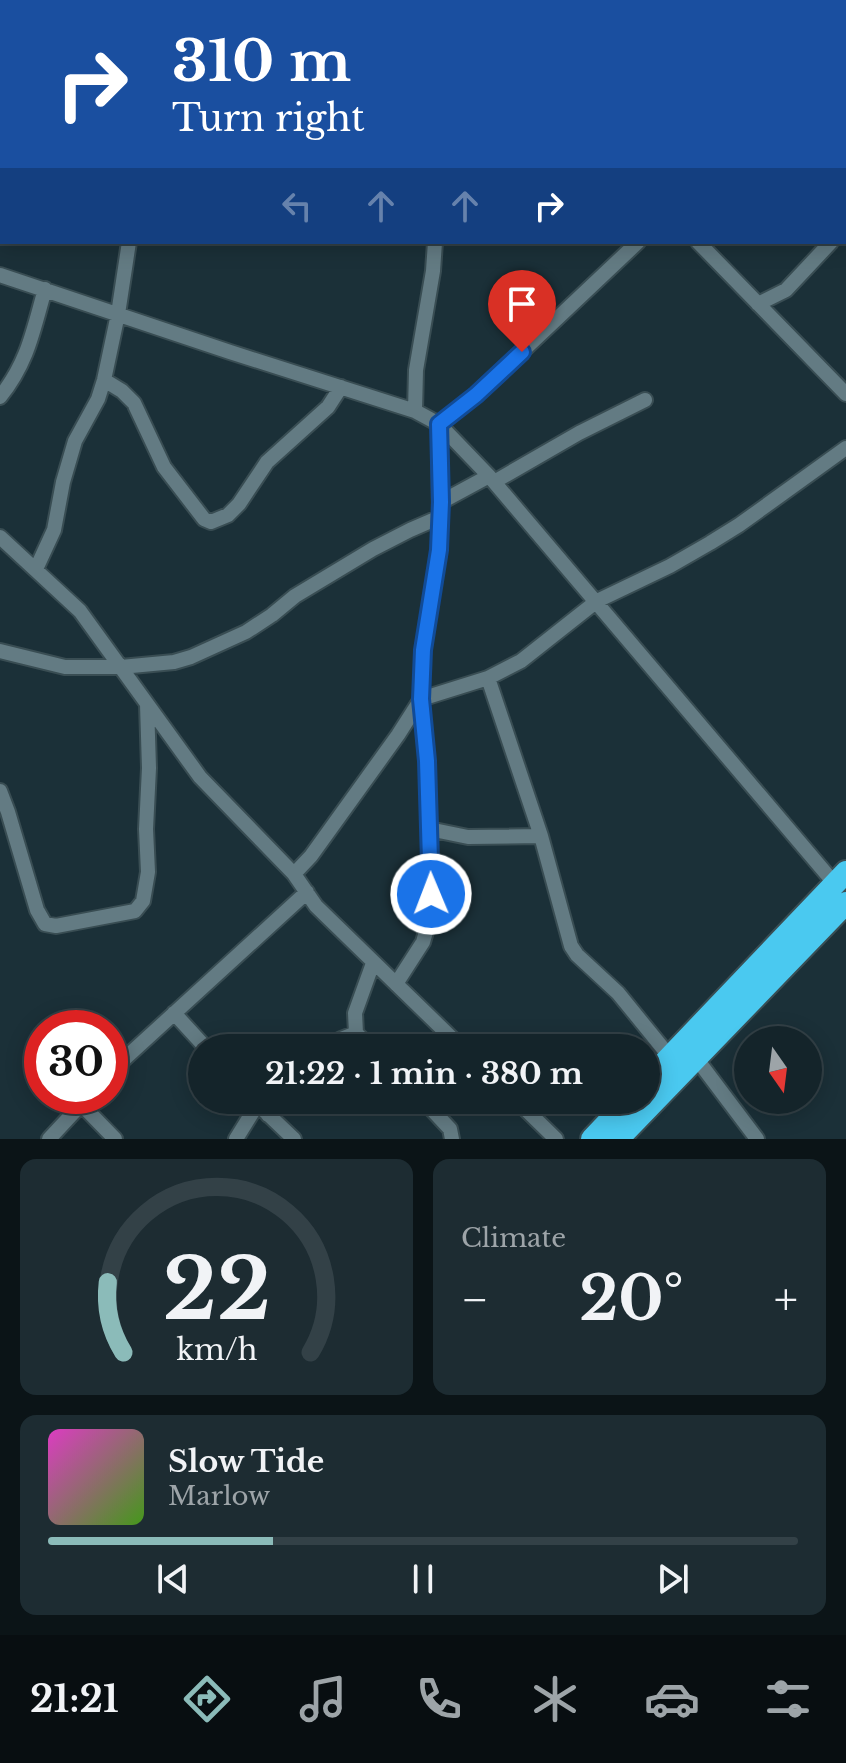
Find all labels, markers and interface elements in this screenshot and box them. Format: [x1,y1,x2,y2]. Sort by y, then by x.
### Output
text: 310 m [172,27,351,96]
icon: right [40,32,144,136]
text: Turn right [172,96,365,141]
icon: left [275,184,319,228]
icon: ahead [359,184,403,228]
icon: ahead [443,184,487,228]
icon: right [527,184,571,228]
pin [488,270,556,352]
icon: arrive [500,282,544,326]
position arrow [389,852,473,936]
speed limit sign: 30 [24,1010,128,1114]
north arrow [734,1026,822,1114]
map controls [734,1026,822,1114]
text: 21:22 · 1 min · 380 m [265,1055,583,1092]
text: Climate [461,1222,566,1254]
text: 22 [162,1238,271,1341]
text: 20° [579,1262,684,1336]
text: − [461,1272,489,1327]
text: + [774,1272,798,1327]
text: km/h [176,1332,257,1368]
text: Slow Tide [168,1443,324,1480]
text: Marlow [168,1480,270,1512]
icon: previous [151,1557,195,1601]
icon: pause [401,1557,445,1601]
icon: next [651,1557,695,1601]
icon: directions [179,1671,235,1727]
icon: music [295,1671,351,1727]
icon: phone [411,1671,467,1727]
icon: climate [527,1671,583,1727]
icon: car [644,1671,700,1727]
icon: filters [760,1671,816,1727]
text: 21:21 [30,1677,119,1722]

